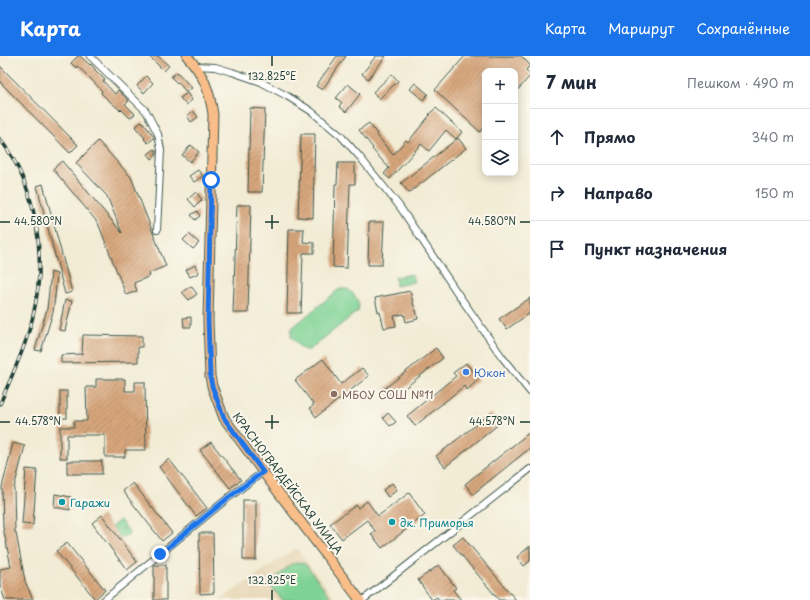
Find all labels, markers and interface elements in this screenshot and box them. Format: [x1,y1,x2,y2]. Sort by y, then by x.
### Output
text: Карта [20,14,81,42]
text: Карта [545,18,586,39]
text: Маршрут [608,18,674,39]
text: Сохранённые [696,18,790,39]
text: 132.825°E [248,68,296,83]
map controls [482,68,518,176]
button: + [482,68,518,104]
text: 7 мин [546,69,597,95]
text: Пешком · 490 m [687,73,794,92]
button: − [482,104,518,140]
text: Прямо [584,125,635,148]
icon: ahead [546,126,568,148]
text: 340 m [751,127,794,146]
button: layers [482,140,518,176]
route start [202,171,220,189]
text: Направо [584,181,653,204]
icon: right [546,182,568,204]
text: 150 m [755,183,794,202]
text: 44.580°N [14,213,62,228]
text: 44.580°N [468,213,516,228]
text: Пункт назначения [584,237,727,260]
icon: arrive [546,238,568,260]
place label: Юкон [474,364,506,381]
marker: Юкон [461,367,471,377]
place label: МБОУ СОШ №11 [342,386,434,403]
marker: МБОУ СОШ №11 [329,389,339,399]
street label: КРАСНОГВАРДЕЙСКАЯ УЛИЦА [229,408,347,558]
text: 44.578°N [15,413,61,428]
text: 44.578°N [469,413,515,428]
place label: Гаражи [70,494,110,511]
marker: Гаражи [57,497,67,507]
place label: дк. Приморья [400,514,474,531]
marker: дк. Приморья [387,517,397,527]
route end [151,545,169,563]
text: 132.825°E [248,572,296,587]

